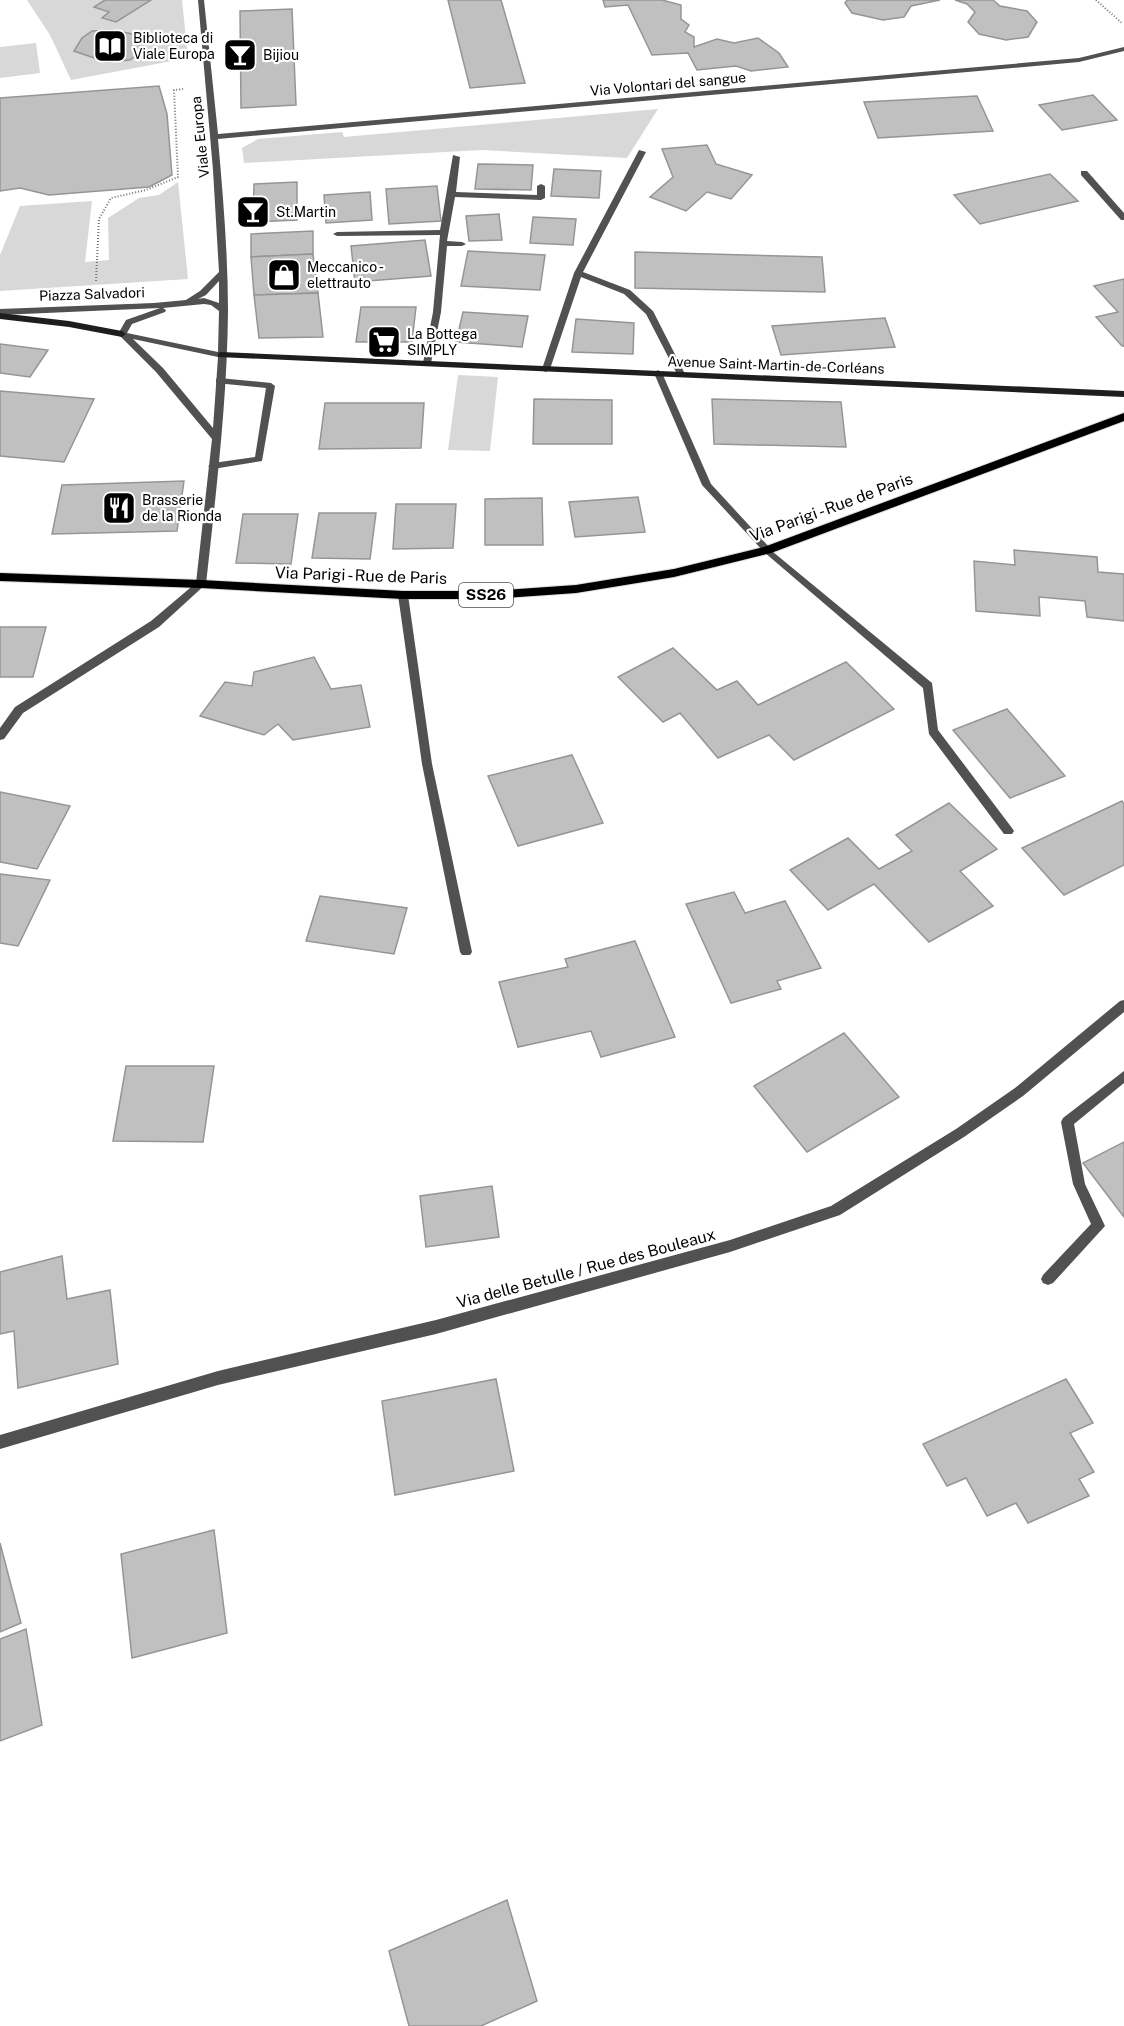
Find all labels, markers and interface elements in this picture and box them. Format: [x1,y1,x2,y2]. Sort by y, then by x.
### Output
library icon: Biblioteca di Viale Europa [92,28,128,64]
place label: Biblioteca di Viale Europa [133,30,215,62]
bar icon: Bijiou [222,37,258,73]
place label: Bijiou [263,47,299,63]
street label: Via Volontari del sangue [589,69,747,99]
street label: Viale Europa [188,95,212,179]
bar icon: St.Martin [235,194,271,230]
place label: St.Martin [276,204,336,220]
shop icon: Meccanico - elettrauto [266,257,302,293]
place label: Meccanico - elettrauto [307,259,384,291]
street label: Piazza Salvadori [39,284,145,304]
supermarket icon: La Bottega SIMPLY [366,324,402,360]
place label: La Bottega SIMPLY [407,326,477,358]
street label: Avenue Saint-Martin-de-Corléans [667,353,885,377]
street label: Via Parigi - Rue de Paris [747,469,915,546]
restaurant icon: Brasserie de la Rionda [101,490,137,526]
place label: Brasserie de la Rionda [142,492,222,524]
street label: Via Parigi - Rue de Paris [275,563,447,588]
road number: SS26 [459,583,513,607]
street label: Via delle Betulle / Rue des Bouleaux [455,1225,718,1312]

